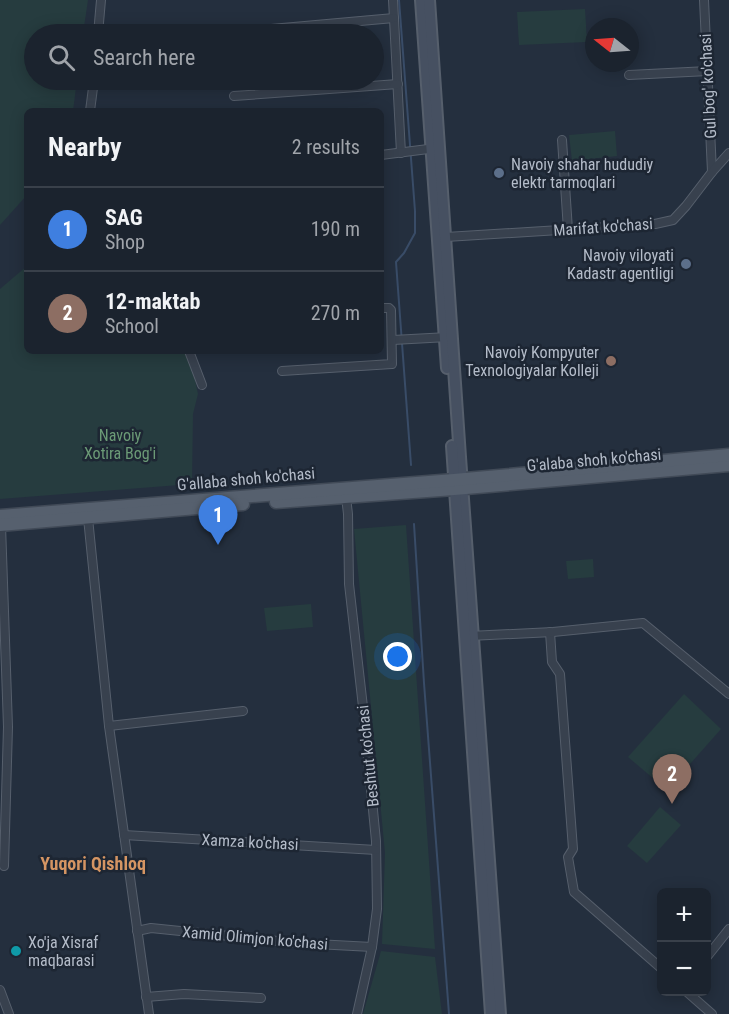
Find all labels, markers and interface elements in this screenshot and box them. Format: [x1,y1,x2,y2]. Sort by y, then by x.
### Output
north arrow [585,18,639,72]
search box [24,24,384,90]
street label: Gul bog' ko'chasi [696,33,720,139]
icon: search [45,41,78,74]
text: Search here [93,45,195,70]
text: Nearby [48,132,122,162]
text: 2 results [292,135,360,159]
place label: Navoiy shahar hududiy elektr tarmoqlari [511,155,654,192]
marker: Navoiy shahar hududiy elektr tarmoqlari [492,166,506,180]
text: SAG [105,205,143,230]
street label: Marifat ko'chasi [553,214,653,240]
text: 1 [62,217,73,241]
text: 190 m [311,217,360,241]
text: Shop [105,230,145,254]
place label: Navoiy viloyati Kadastr agentligi [567,246,674,283]
marker: Navoiy viloyati Kadastr agentligi [679,257,693,271]
text: 12-maktab [105,289,200,314]
text: 2 [62,301,73,325]
text: 270 m [311,301,360,325]
text: School [105,314,159,338]
place label: Navoiy Kompyuter Texnologiyalar Kolleji [465,343,599,380]
marker: Navoiy Kompyuter Texnologiyalar Kolleji [604,354,618,368]
park label: Navoiy Xotira Bog'i [84,426,156,463]
street label: G'alaba shoh ko'chasi [526,445,662,475]
street label: G'allaba shoh ko'chasi [176,464,316,494]
pin: 1 [198,496,238,545]
your location [383,642,412,671]
street label: Beshtut ko'chasi [353,704,383,808]
pin: 2 [652,754,692,804]
street label: Xamza ko'chasi [201,830,299,854]
district label: Yuqori Qishloq [40,853,146,874]
map controls [657,888,711,996]
button: + [657,888,711,942]
street label: Xamid Olimjon ko'chasi [181,922,329,954]
place label: Xo'ja Xisraf maqbarasi [28,933,98,970]
button: − [657,942,711,996]
marker: Xo'ja Xisraf maqbarasi [9,944,23,958]

